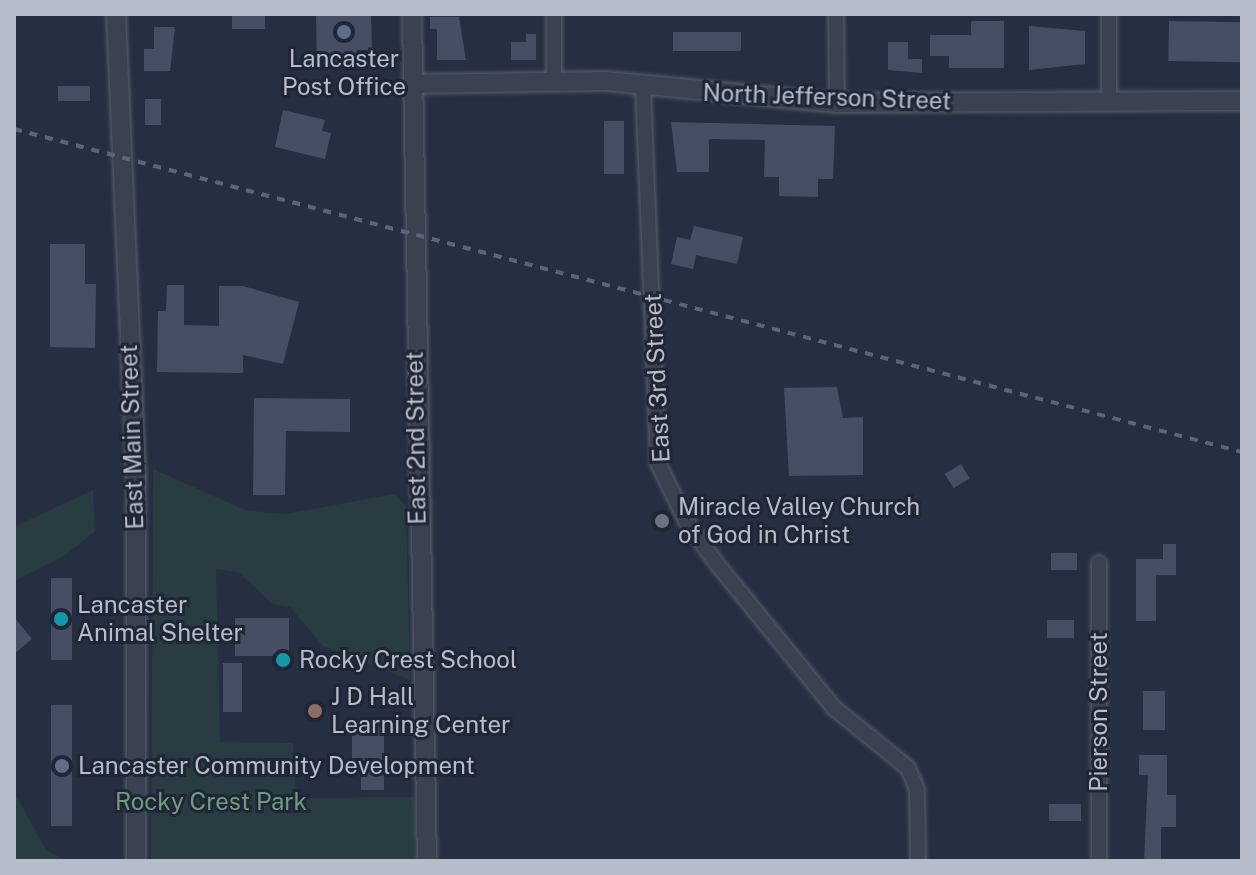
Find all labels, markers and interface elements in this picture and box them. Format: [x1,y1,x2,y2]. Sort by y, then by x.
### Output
marker: Lancaster Post Office [335,23,353,41]
place label: Lancaster Post Office [282,45,406,101]
street label: North Jefferson Street [702,78,952,116]
street label: East 3rd Street [638,293,676,463]
street label: East Main Street [114,344,150,530]
street label: East 2nd Street [400,351,432,525]
place label: Miracle Valley Church of God in Christ [678,493,921,549]
marker: Miracle Valley Church of God in Christ [653,512,671,530]
place label: Lancaster Animal Shelter [77,591,243,647]
marker: Lancaster Animal Shelter [52,610,70,628]
street label: Pierson Street [1085,632,1113,792]
place label: Rocky Crest School [299,646,517,674]
marker: Rocky Crest School [274,651,292,669]
place label: J D Hall Learning Center [331,683,510,739]
marker: J D Hall Learning Center [306,702,324,720]
place label: Lancaster Community Development [78,752,475,780]
marker: Lancaster Community Development [53,757,71,775]
park label: Rocky Crest Park [115,788,307,816]

